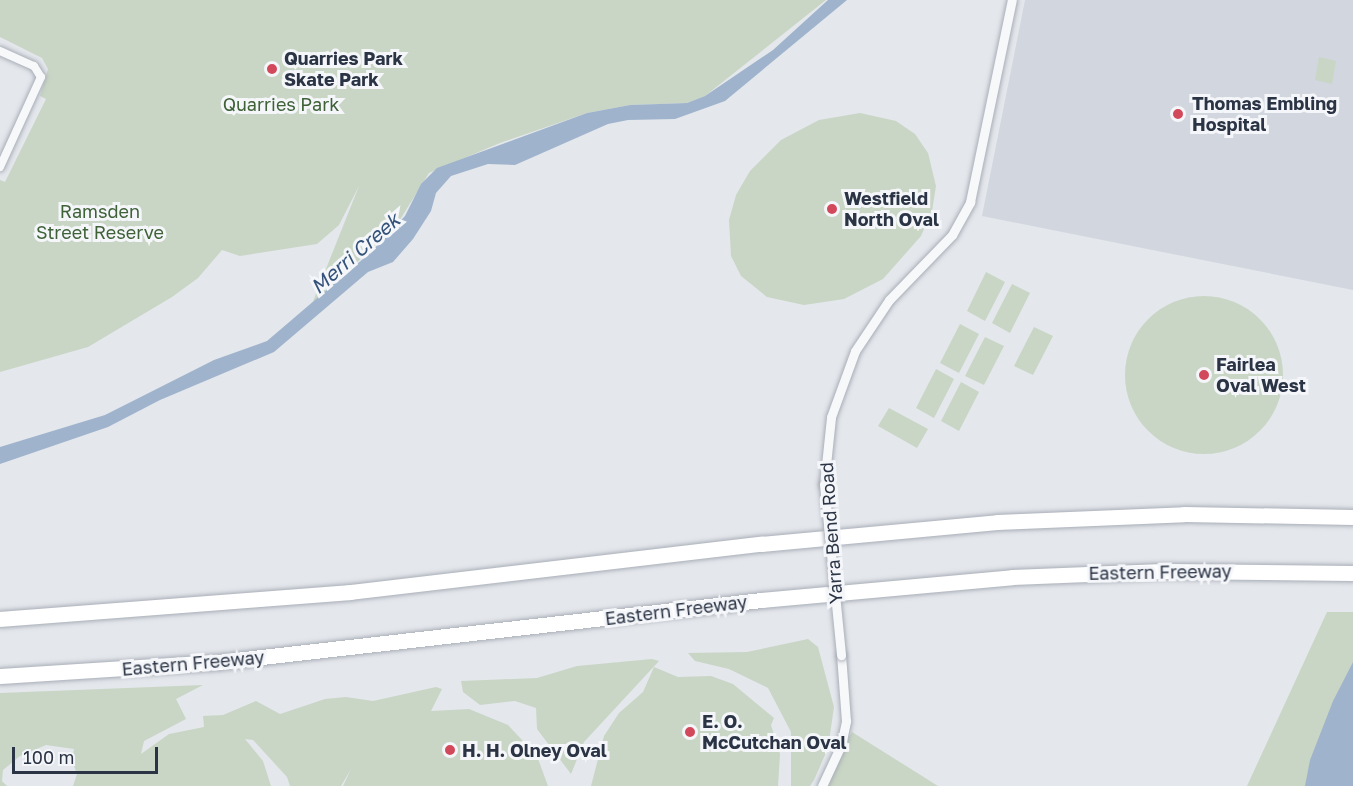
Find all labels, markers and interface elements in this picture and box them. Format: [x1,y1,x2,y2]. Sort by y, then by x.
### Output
place label: Quarries Park Skate Park [284,48,403,90]
marker: Quarries Park Skate Park [265,62,279,76]
park label: Quarries Park [223,93,339,115]
place label: Thomas Embling Hospital [1192,93,1337,136]
marker: Thomas Embling Hospital [1169,105,1187,123]
place label: Westfield North Oval [844,188,939,230]
park label: Ramsden Street Reserve [36,201,164,244]
marker: Westfield North Oval [825,202,839,216]
water label: Merri Creek [305,208,405,298]
place label: Fairlea Oval West [1216,354,1306,397]
marker: Fairlea Oval West [1197,368,1211,382]
street label: Yarra Bend Road [815,461,847,605]
street label: Eastern Freeway [1088,560,1232,584]
street label: Eastern Freeway [604,591,748,629]
street label: Eastern Freeway [121,646,265,680]
place label: E. O. McCutchan Oval [702,711,847,754]
marker: E. O. McCutchan Oval [683,725,697,739]
scale bar [15,735,160,773]
place label: H. H. Olney Oval [462,739,607,761]
marker: H. H. Olney Oval [443,743,457,757]
text: 100 m [23,746,74,768]

